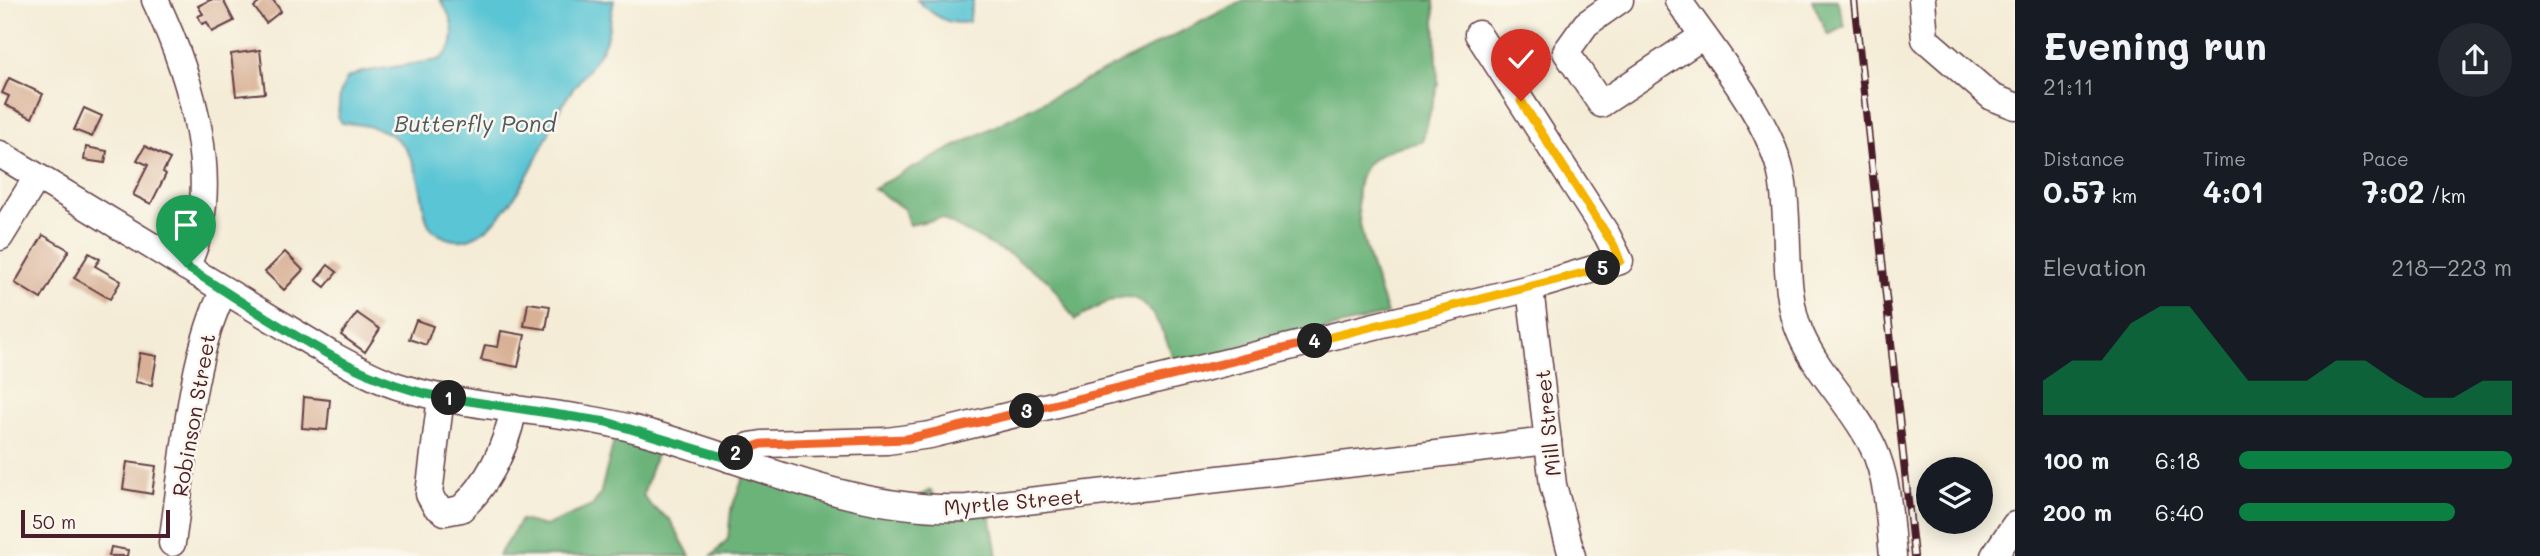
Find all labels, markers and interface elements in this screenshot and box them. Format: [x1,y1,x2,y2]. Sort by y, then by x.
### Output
text: Evening run [2043,20,2267,70]
button: share [2438,23,2512,97]
pin [1491,29,1551,101]
icon: check [1502,40,1540,78]
text: 21:11 [2043,71,2094,101]
water label: Butterfly Pond [394,108,557,138]
text: Distance [2043,146,2125,171]
text: Time [2203,146,2246,171]
text: Pace [2362,146,2409,171]
text: 0.57 [2043,171,2106,211]
text: 4:01 [2203,171,2264,211]
text: 7:02 [2362,171,2425,211]
text: km [2106,183,2137,208]
text: /km [2425,183,2466,208]
pin [156,195,216,267]
icon: arrive [167,206,205,244]
pin: 5 [1586,250,1620,286]
text: Elevation [2043,252,2146,282]
text: 218–223 m [2391,252,2512,282]
text: 5 [1597,255,1608,280]
pin: 4 [1298,324,1332,358]
text: 4 [1308,328,1321,353]
street label: Robinson Street [165,331,221,499]
street label: Mill Street [1528,368,1566,478]
pin: 1 [432,380,466,416]
text: 1 [444,385,453,410]
pin: 3 [1010,394,1044,428]
text: 3 [1021,398,1032,423]
pin: 2 [718,435,754,470]
text: 2 [730,440,741,465]
text: 100 m [2043,445,2109,475]
text: 6:18 [2155,445,2200,475]
map controls [1916,457,1993,534]
button: layers [1916,457,1993,534]
street label: Myrtle Street [942,481,1084,521]
text: 200 m [2043,497,2112,527]
text: 6:40 [2155,497,2204,527]
scale bar [21,507,170,539]
text: 50 m [32,509,76,534]

